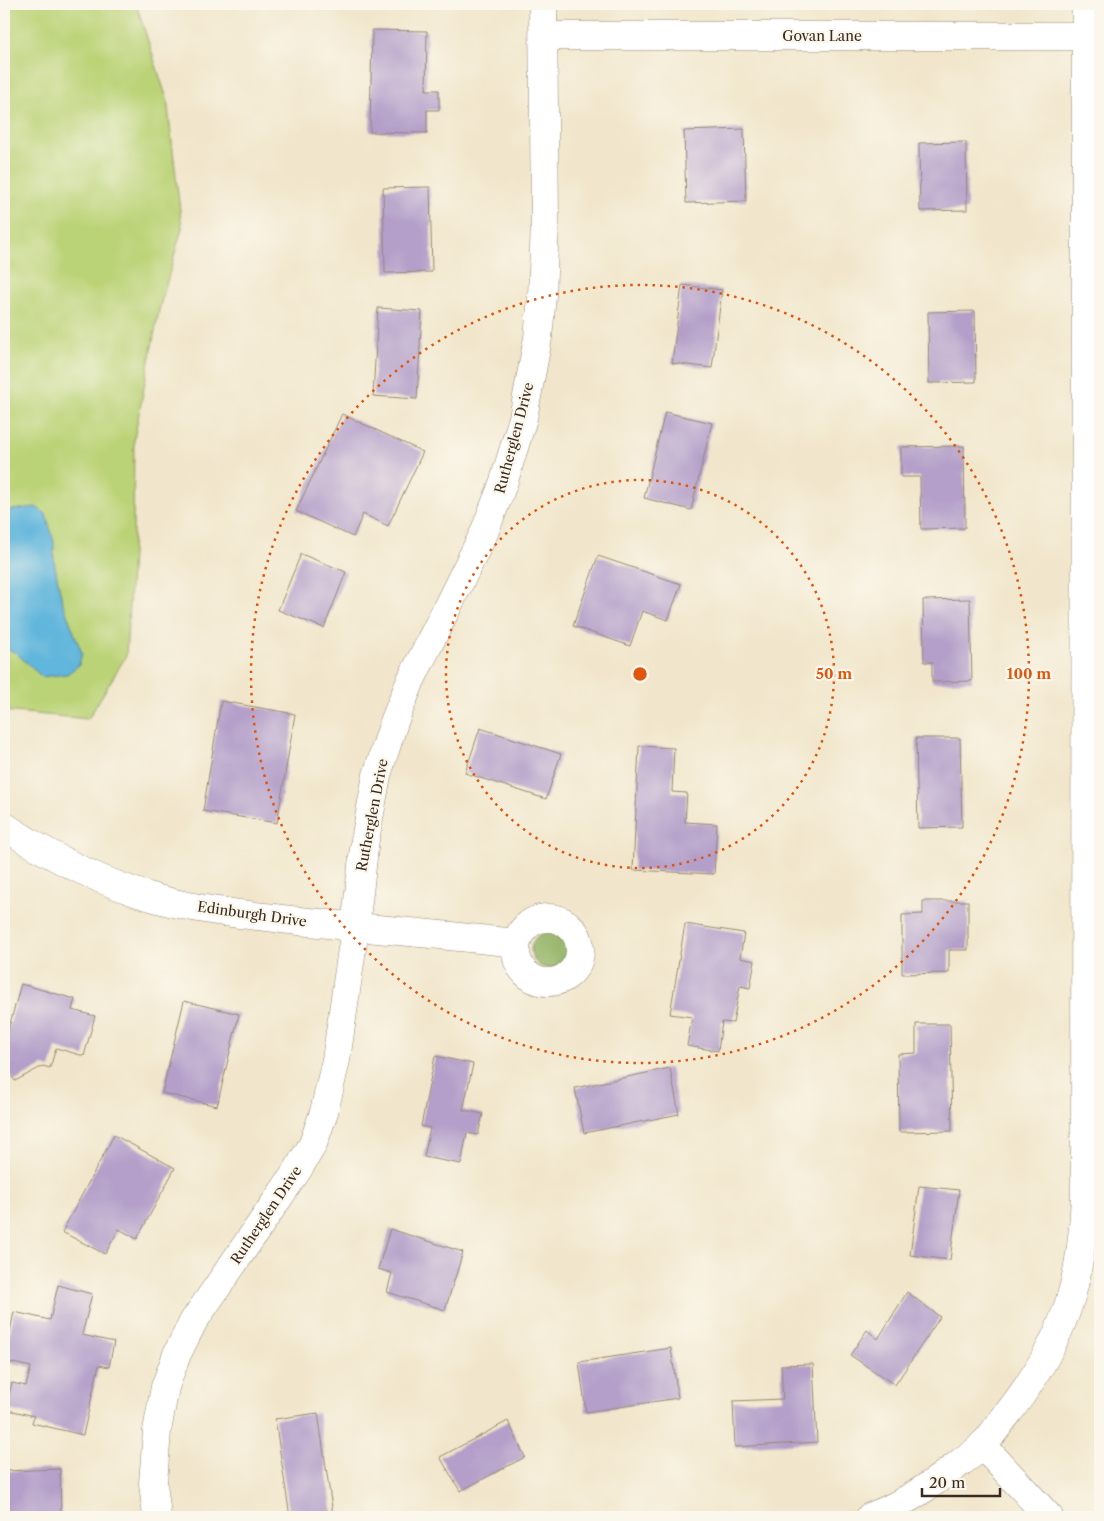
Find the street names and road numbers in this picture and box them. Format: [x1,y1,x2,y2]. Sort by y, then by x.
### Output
street label: Govan Lane [782,27,862,45]
street label: Rutherglen Drive [490,380,538,496]
street label: Rutherglen Drive [352,757,392,873]
street label: Edinburgh Drive [196,897,308,931]
street label: Rutherglen Drive [227,1162,306,1267]

